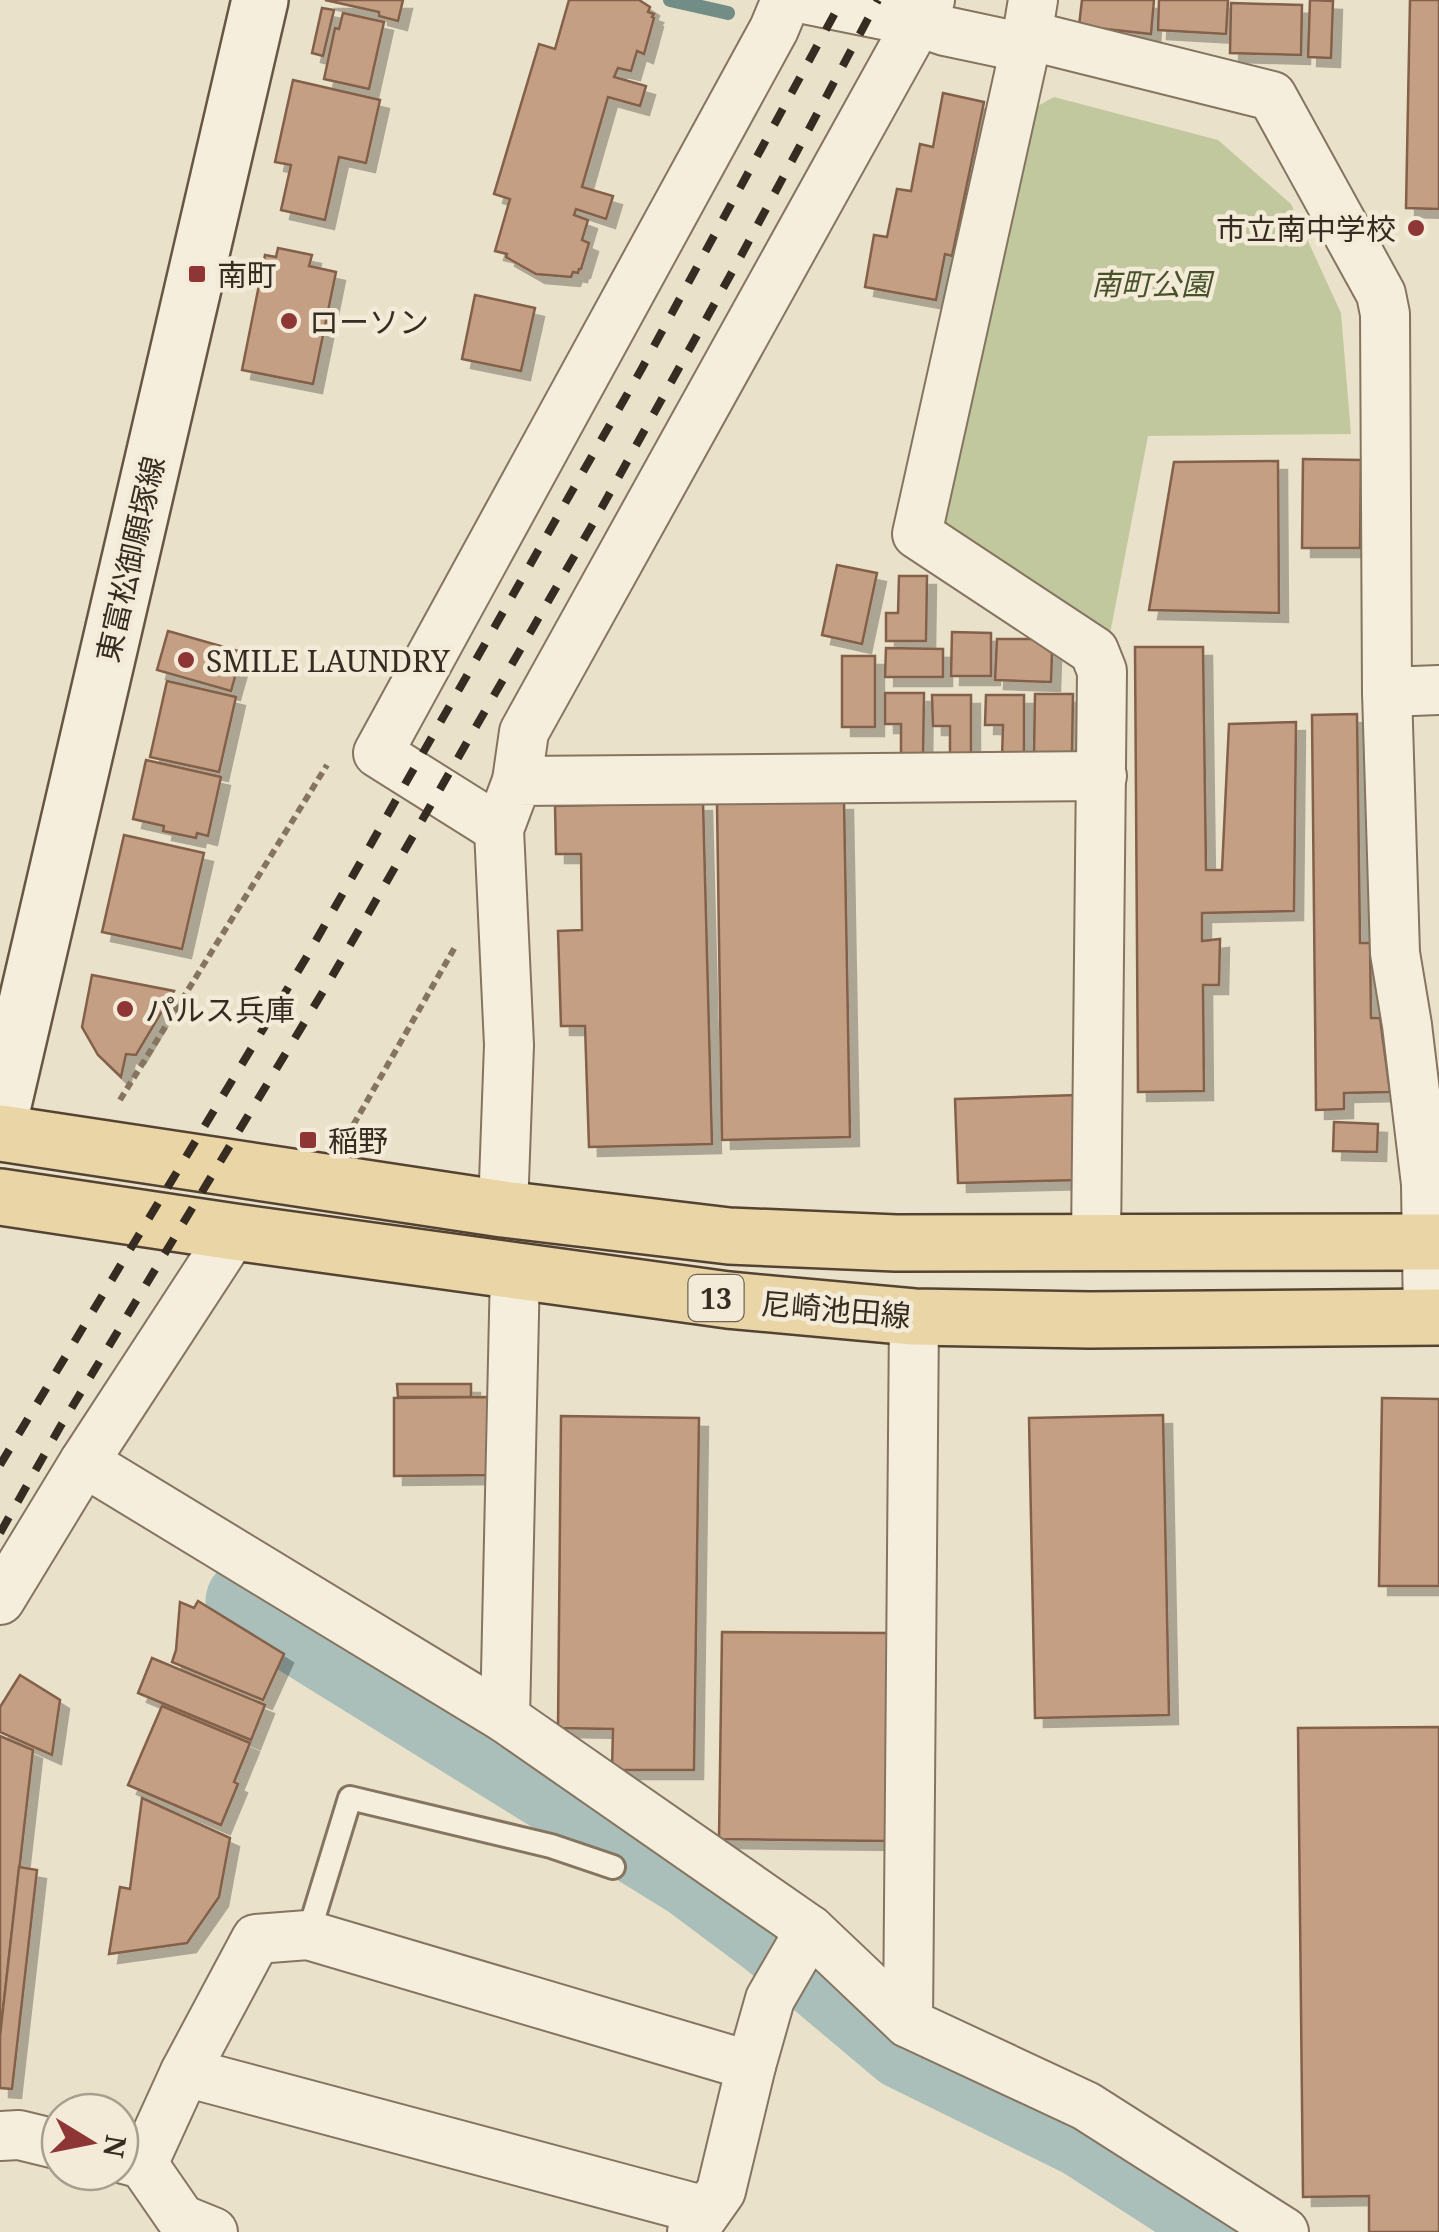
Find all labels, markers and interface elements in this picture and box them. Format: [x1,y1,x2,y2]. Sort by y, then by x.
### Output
place label: 市立南中学校 [1216,208,1396,249]
marker: 市立南中学校 [1405,217,1427,239]
place label: 南町 [217,254,277,295]
marker: 南町 [186,263,208,285]
park label: 南町公園 [1091,263,1215,304]
place label: ローソン [309,301,429,342]
marker: ローソン [278,310,300,332]
street label: 東富松御願塚線 [86,452,174,666]
place label: SMILE LAUNDRY [206,640,450,681]
marker: SMILE LAUNDRY [175,649,197,671]
place label: パルス兵庫 [145,989,295,1030]
marker: パルス兵庫 [114,998,136,1020]
place label: 稲野 [328,1120,388,1161]
marker: 稲野 [297,1129,319,1151]
road number: 13 [688,1275,744,1321]
street label: 尼崎池田線 [759,1282,913,1336]
north arrow [40,2092,140,2192]
text: N [95,2132,136,2161]

